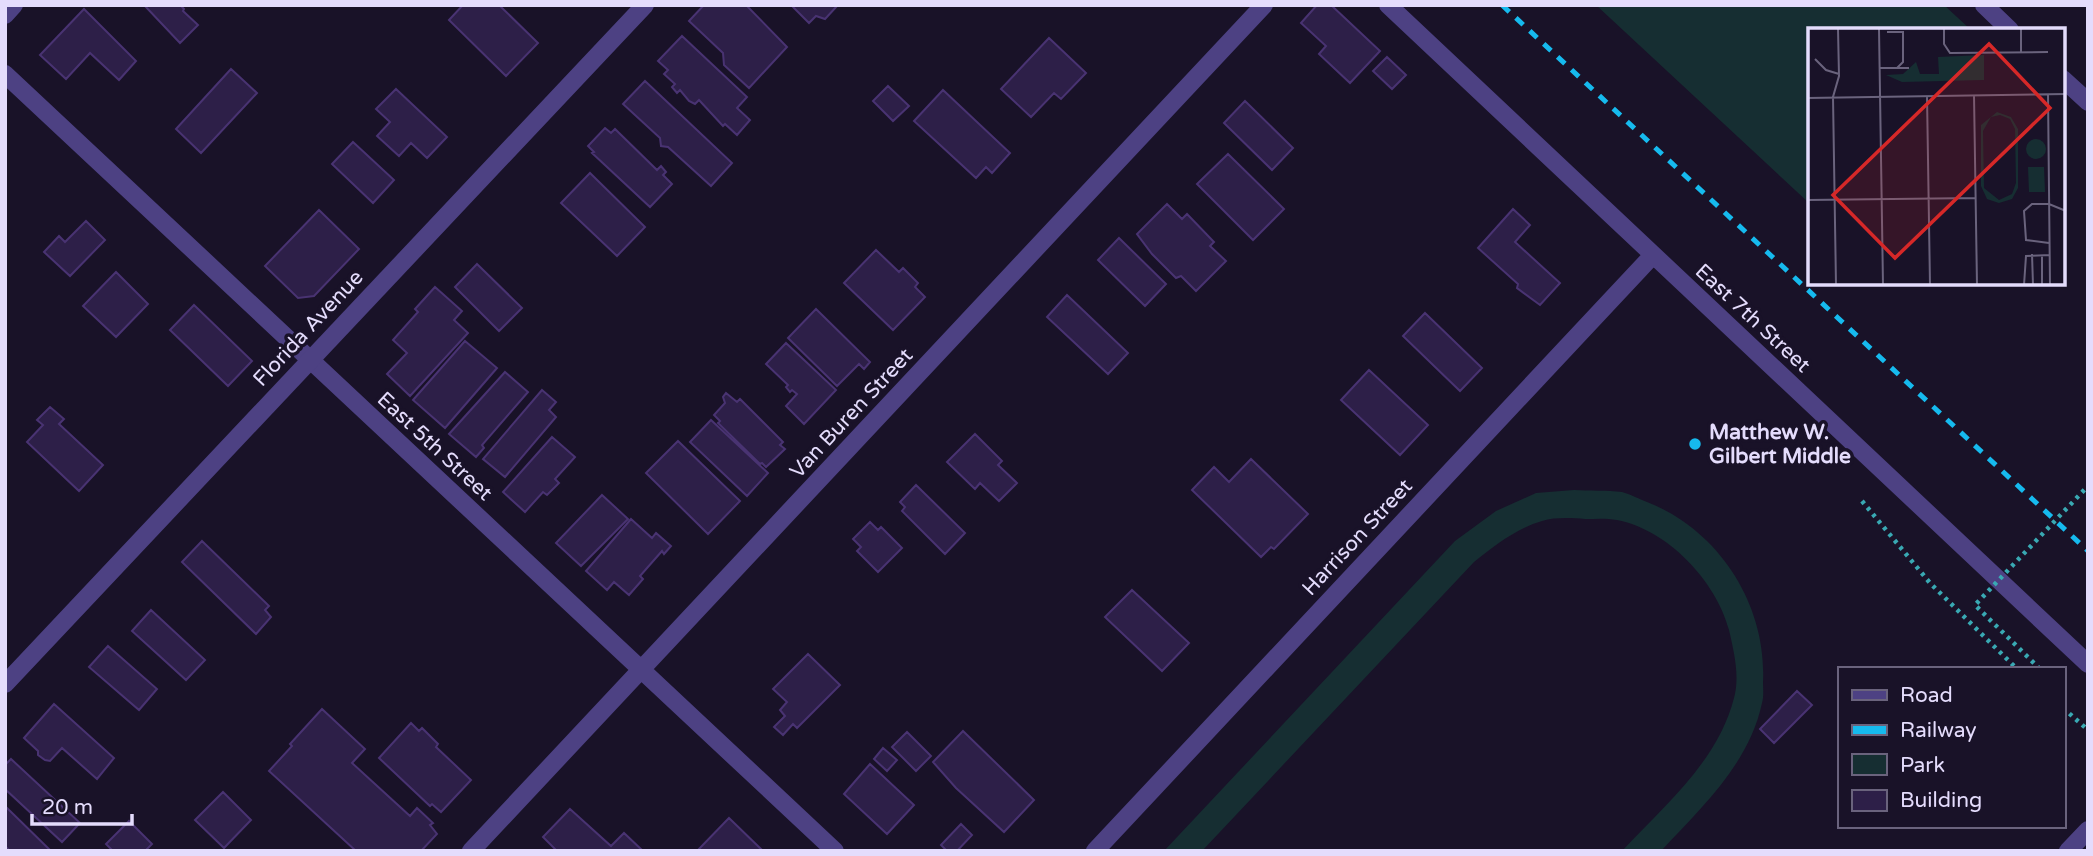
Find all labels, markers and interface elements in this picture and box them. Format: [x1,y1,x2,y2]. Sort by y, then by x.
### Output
inset map [1808,28,2065,285]
street label: East 7th Street [1690,259,1815,378]
street label: Florida Avenue [248,265,369,392]
street label: Van Buren Street [785,343,918,483]
street label: East 5th Street [372,387,497,506]
place label: Matthew W. Gilbert Middle [1709,420,1851,469]
marker: Matthew W. Gilbert Middle [1687,436,1703,452]
street label: Harrison Street [1297,474,1418,601]
legend [1838,667,2065,828]
text: Road [1900,683,1953,708]
text: Railway [1900,718,1977,743]
text: Park [1900,753,1945,778]
scale bar [32,782,131,826]
text: Building [1900,788,1982,813]
text: 20 m [42,795,93,820]

